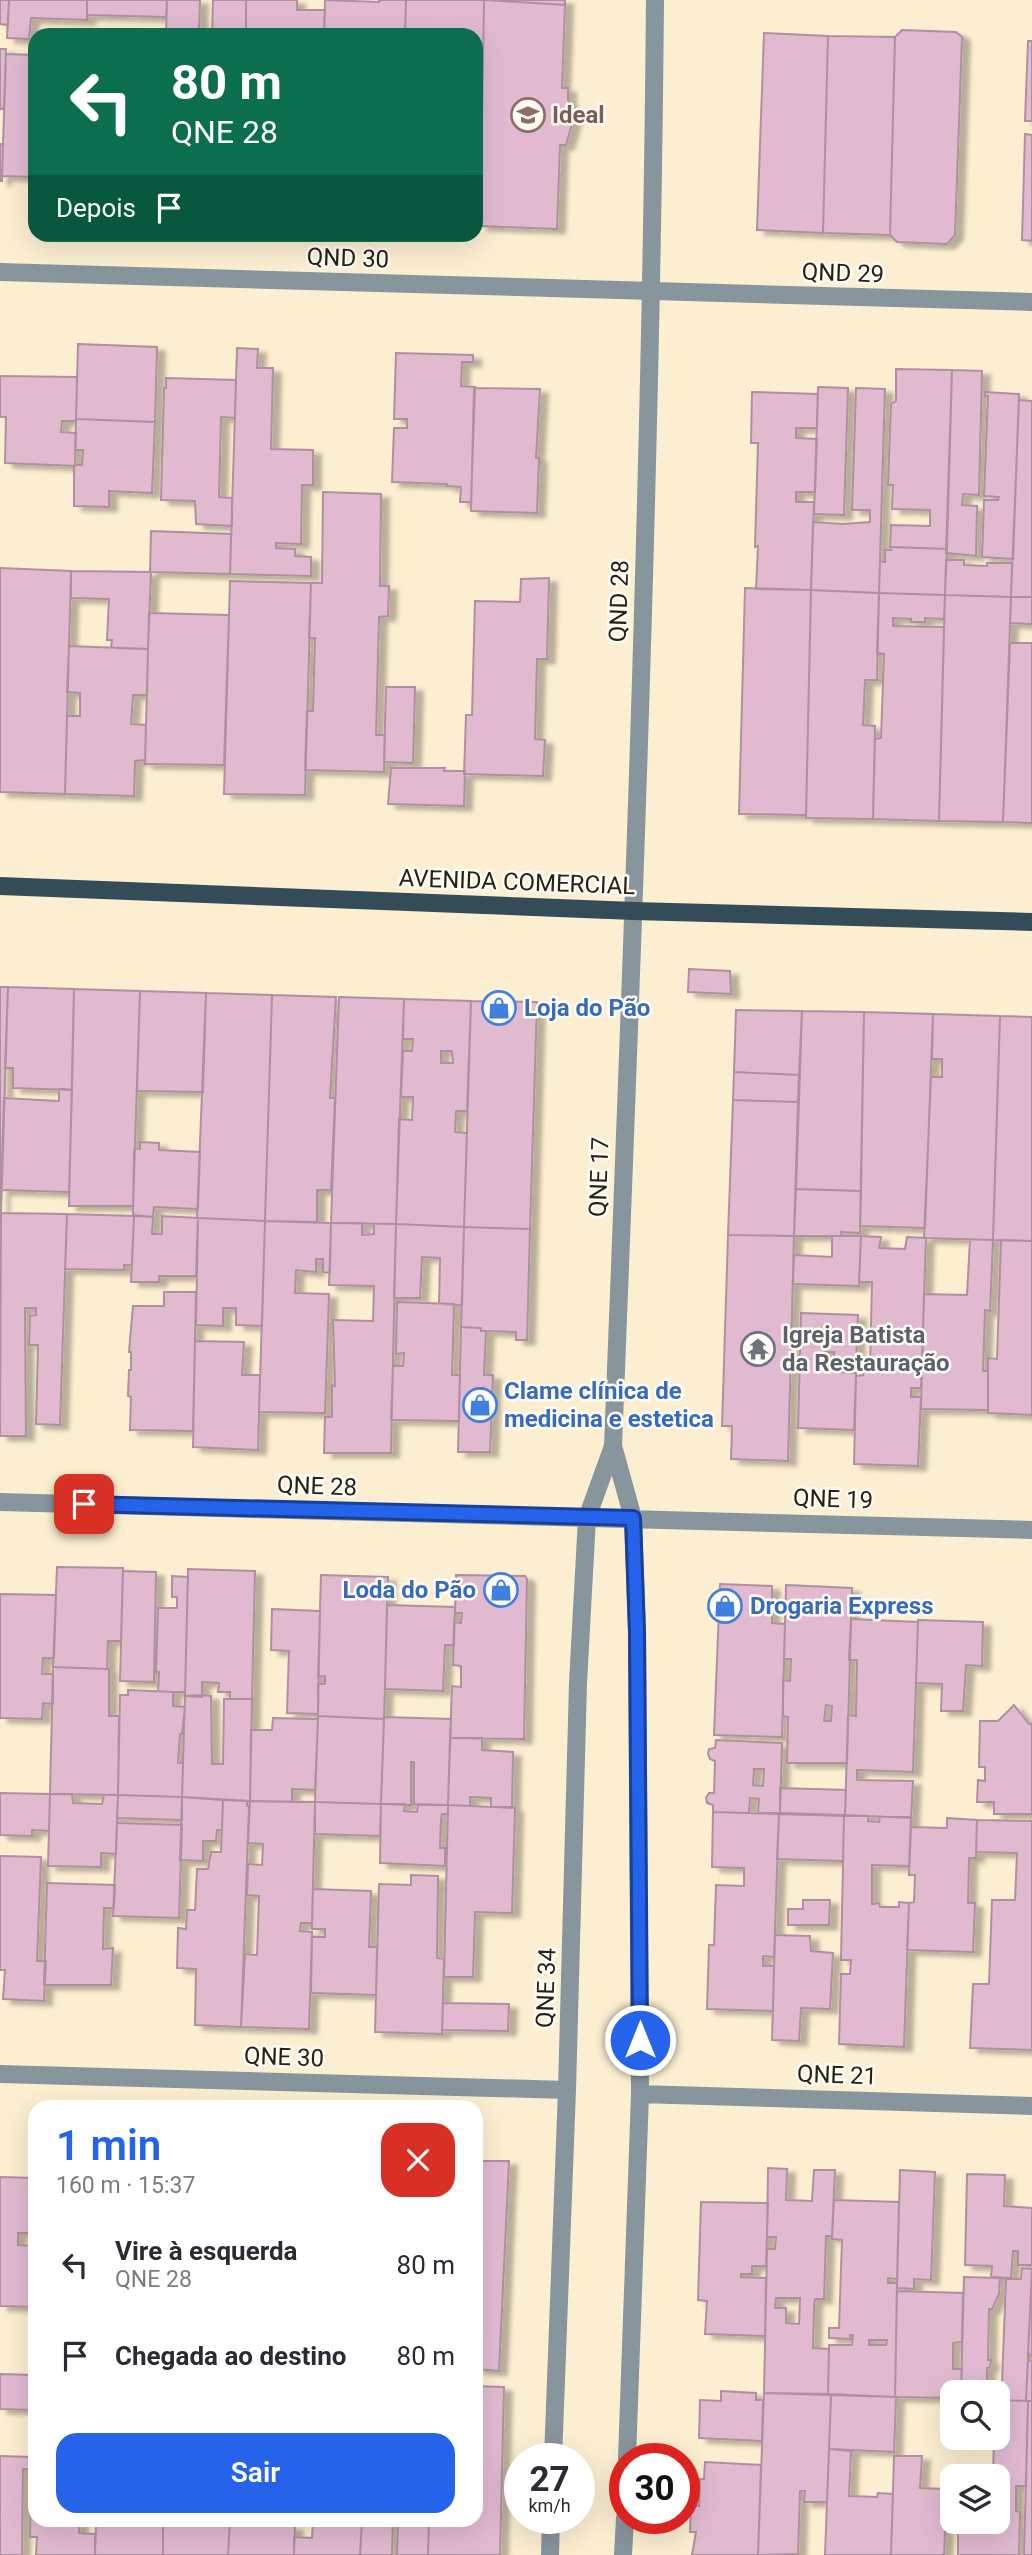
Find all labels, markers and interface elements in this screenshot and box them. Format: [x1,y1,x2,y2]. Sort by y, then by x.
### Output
text: 80 m [171,54,282,111]
icon: left [56,56,147,147]
school or university icon: Ideal [509,96,547,134]
place label: Ideal [552,101,605,129]
text: QNE 28 [171,113,278,151]
icon: arrive [150,189,188,227]
text: Depois [56,193,136,223]
street label: QND 30 [306,243,390,273]
street label: QND 29 [801,258,885,288]
street label: QND 28 [604,559,634,643]
street label: AVENIDA COMERCIAL [398,864,636,900]
shop icon: Loja do Pão [480,989,518,1027]
place label: Loja do Pão [524,994,650,1022]
street label: QNE 17 [584,1136,614,1218]
place label: Igreja Batista da Restauração [782,1321,950,1377]
temple icon: Igreja Batista da Restauração [739,1330,777,1368]
place label: Clame clínica de medicina e estetica [504,1377,714,1433]
shop icon: Clame clínica de medicina e estetica [461,1386,499,1424]
street label: QNE 28 [276,1471,358,1501]
pin [54,1474,114,1534]
street label: QNE 19 [792,1484,874,1514]
icon: arrive [65,1485,103,1523]
shop icon: Loda do Pão [482,1571,520,1609]
place label: Loda do Pão [342,1576,476,1604]
shop icon: Drogaria Express [706,1587,744,1625]
place label: Drogaria Express [750,1592,933,1620]
street label: QNE 34 [531,1947,561,2029]
position arrow [603,2003,677,2077]
street label: QNE 30 [243,2042,325,2072]
street label: QNE 21 [796,2060,878,2090]
text: 1 min [56,2121,161,2170]
button: close [381,2123,455,2197]
text: 160 m · 15:37 [56,2172,195,2199]
text: Vire à esquerda [115,2236,298,2266]
icon: left [56,2246,94,2284]
text: 80 m [397,2250,455,2280]
text: QNE 28 [115,2266,192,2293]
icon: arrive [56,2337,94,2375]
text: Chegada ao destino [115,2341,346,2371]
text: 80 m [397,2341,455,2371]
map controls [940,2380,1010,2534]
button: search [940,2380,1010,2450]
button: Sair [56,2433,455,2513]
speed limit sign: 30 [609,2443,700,2534]
text: 27 [529,2459,570,2500]
button: layers [940,2464,1010,2534]
text: km/h [528,2495,571,2516]

